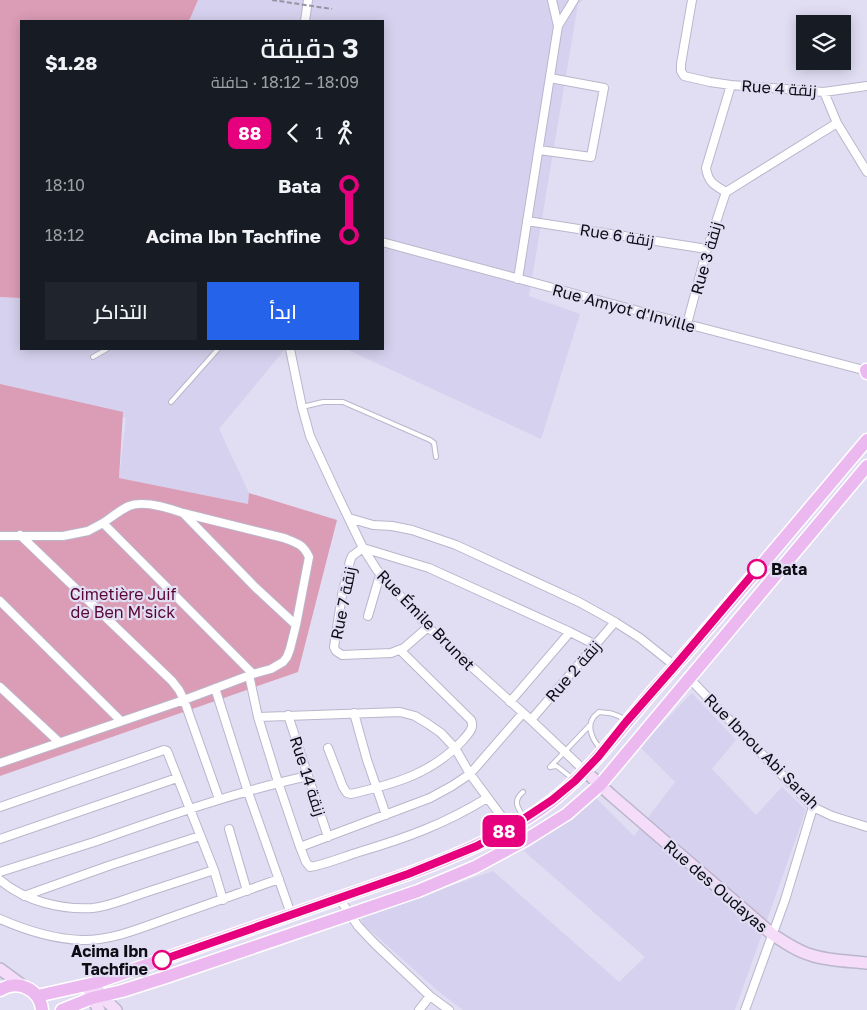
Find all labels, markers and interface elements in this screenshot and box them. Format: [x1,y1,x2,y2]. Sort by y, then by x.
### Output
map controls [796,15,851,70]
button: layers [796,15,851,70]
text: 3 دقيقة [261,31,359,64]
text: $1.28 [45,51,97,74]
text: 18:09 – 18:12 · حافلة [211,72,359,92]
street label: Rue 4 زنقة [741,75,817,101]
icon: back [279,119,307,147]
icon: walk [331,119,359,147]
text: 88 [238,122,261,144]
text: 1 [315,123,323,143]
text: Bata [278,174,321,197]
text: 18:10 [45,175,85,195]
street label: Rue 6 زنقة [578,219,656,251]
street label: Rue 3 زنقة [686,219,726,297]
text: Acima Ibn Tachfine [146,224,321,247]
text: 18:12 [45,225,84,245]
street label: Rue Amyot d'Inville [550,279,698,337]
button: التذاكر [45,282,197,340]
button: ابدأ [207,282,359,340]
marker: Bata [747,559,767,579]
place label: Bata [771,559,807,579]
street label: Rue 7 زنقة [326,565,360,641]
street label: Rue Émile Brunet [373,566,479,674]
park label: Cimetière Juif de Ben M'sick [70,584,176,622]
street label: Rue 2 زنقة [541,636,605,706]
street label: Rue Ibnou Abi Sarah [700,689,824,813]
street label: Rue 14 زنقة [286,733,330,819]
line badge: 88 [482,815,526,847]
text: 88 [492,820,516,842]
street label: Rue des Oudayas [660,835,772,937]
place label: Acima Ibn Tachfine [71,941,148,979]
marker: Acima Ibn Tachfine [152,950,172,970]

